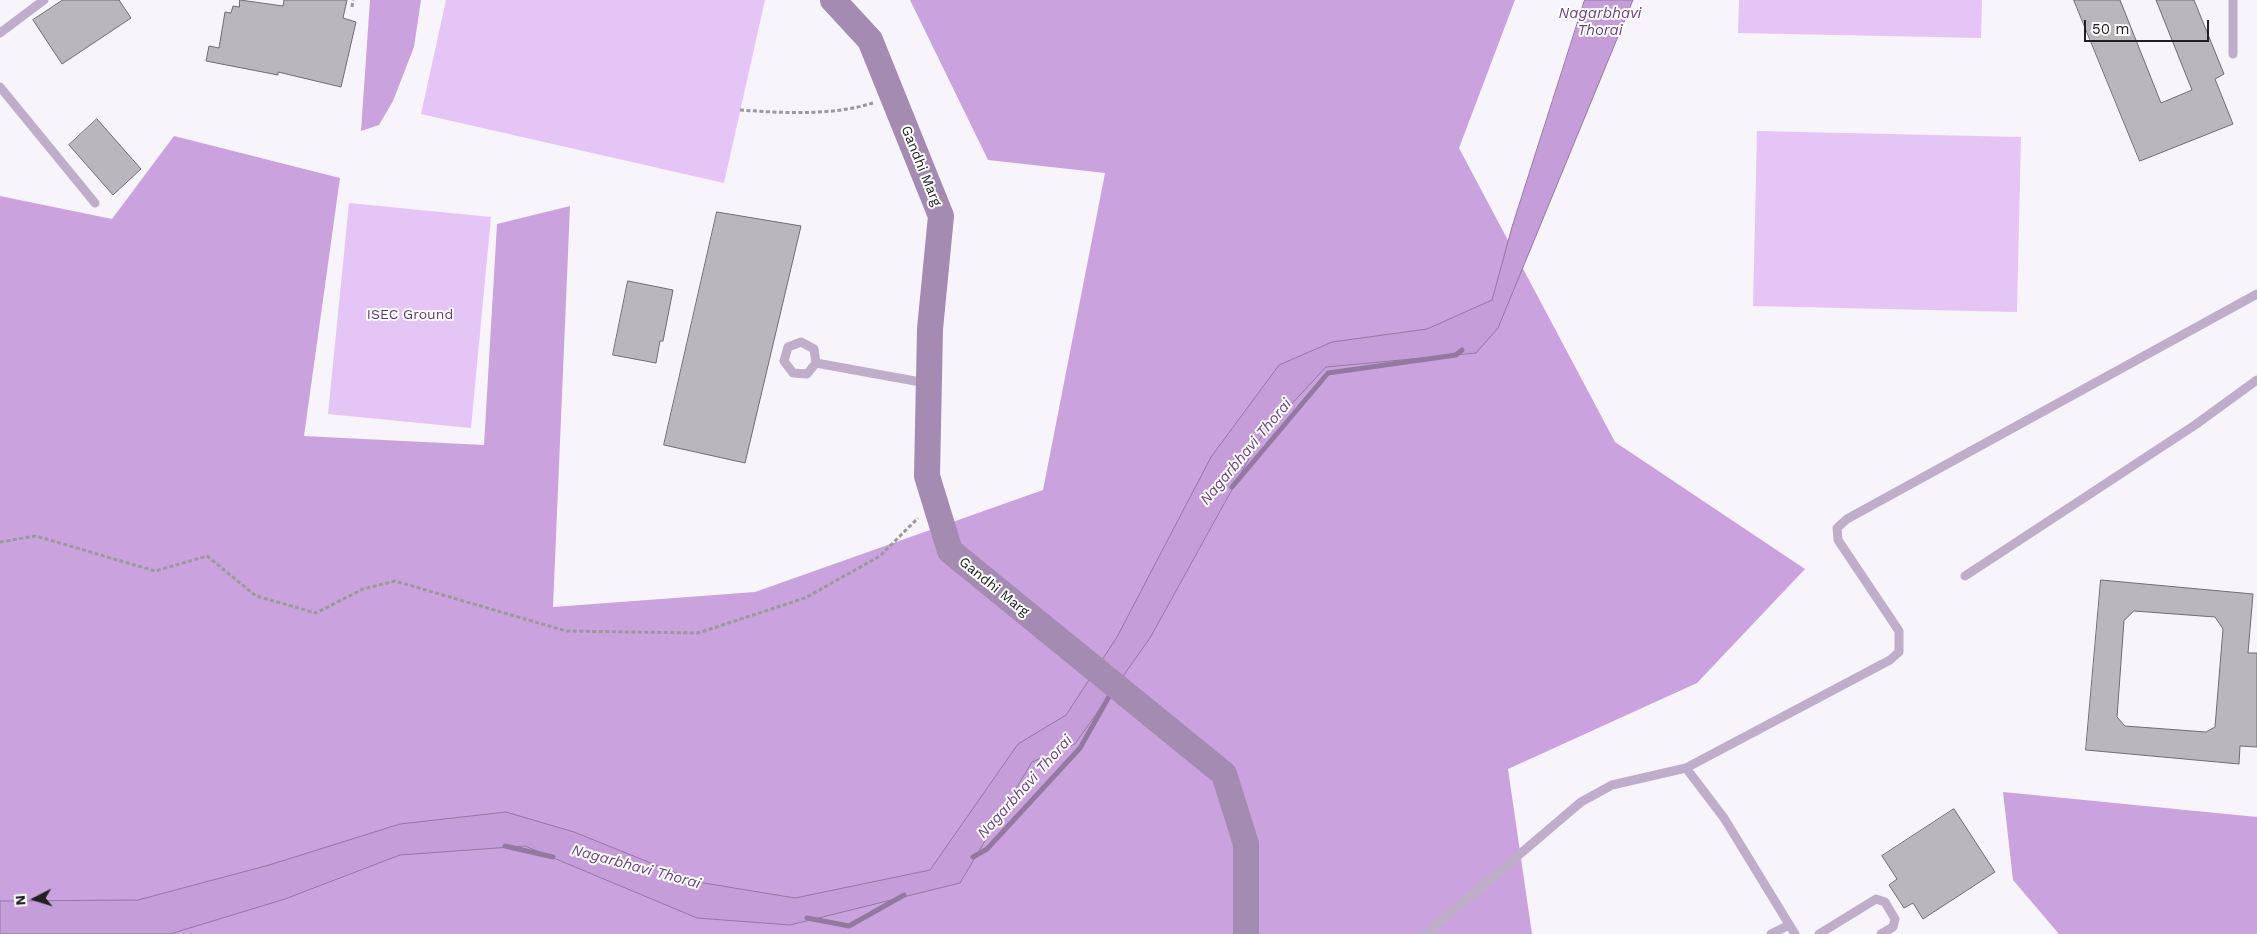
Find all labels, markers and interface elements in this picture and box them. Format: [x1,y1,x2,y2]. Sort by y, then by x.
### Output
water label: Nagarbhavi Thorai [1559,5,1641,40]
scale bar [2087,10,2212,42]
text: 50 m [2092,20,2129,38]
street label: Gandhi Marg [897,123,945,209]
park label: ISEC Ground [367,307,453,323]
water label: Nagarbhavi Thorai [1196,395,1296,509]
street label: Gandhi Marg [956,554,1032,620]
water label: Nagarbhavi Thorai [974,732,1076,842]
water label: Nagarbhavi Thorai [569,841,703,893]
north arrow [10,874,60,924]
text: N [12,894,28,906]

